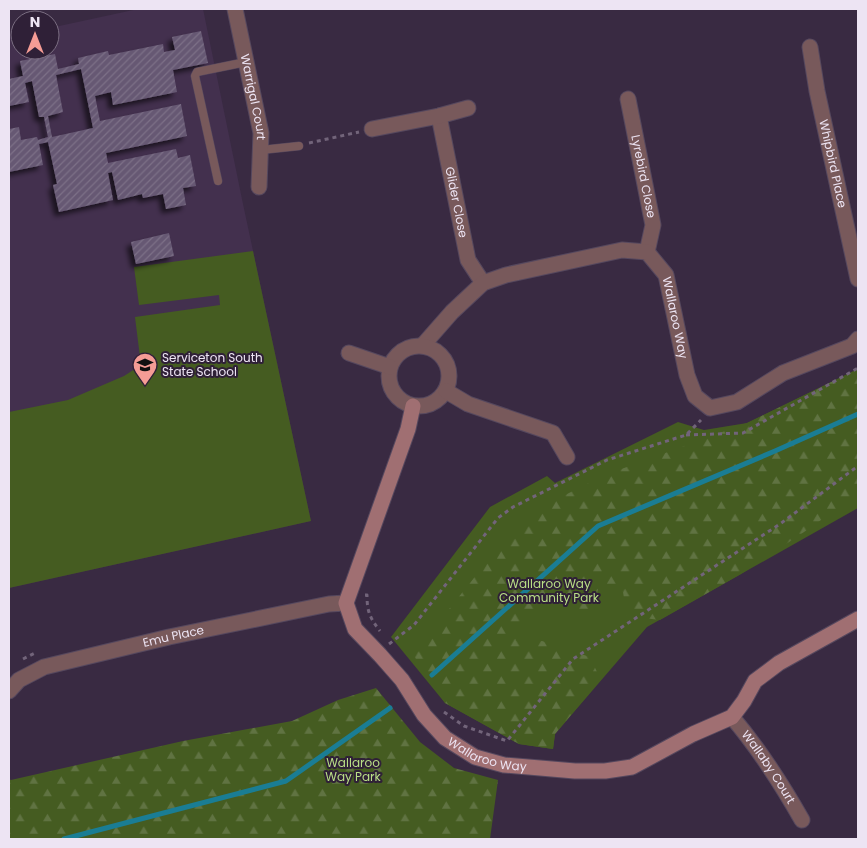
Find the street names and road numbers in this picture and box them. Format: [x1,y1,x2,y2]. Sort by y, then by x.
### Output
street label: Warrigal Court [237,52,270,140]
street label: Whipbird Place [815,118,851,209]
street label: Lyrebird Close [627,133,660,219]
street label: Glider Close [441,165,472,239]
street label: Wallaroo Way [659,275,692,361]
street label: Emu Place [141,621,205,651]
street label: Wallaby Court [738,726,800,807]
street label: Wallaroo Way [445,733,527,775]

